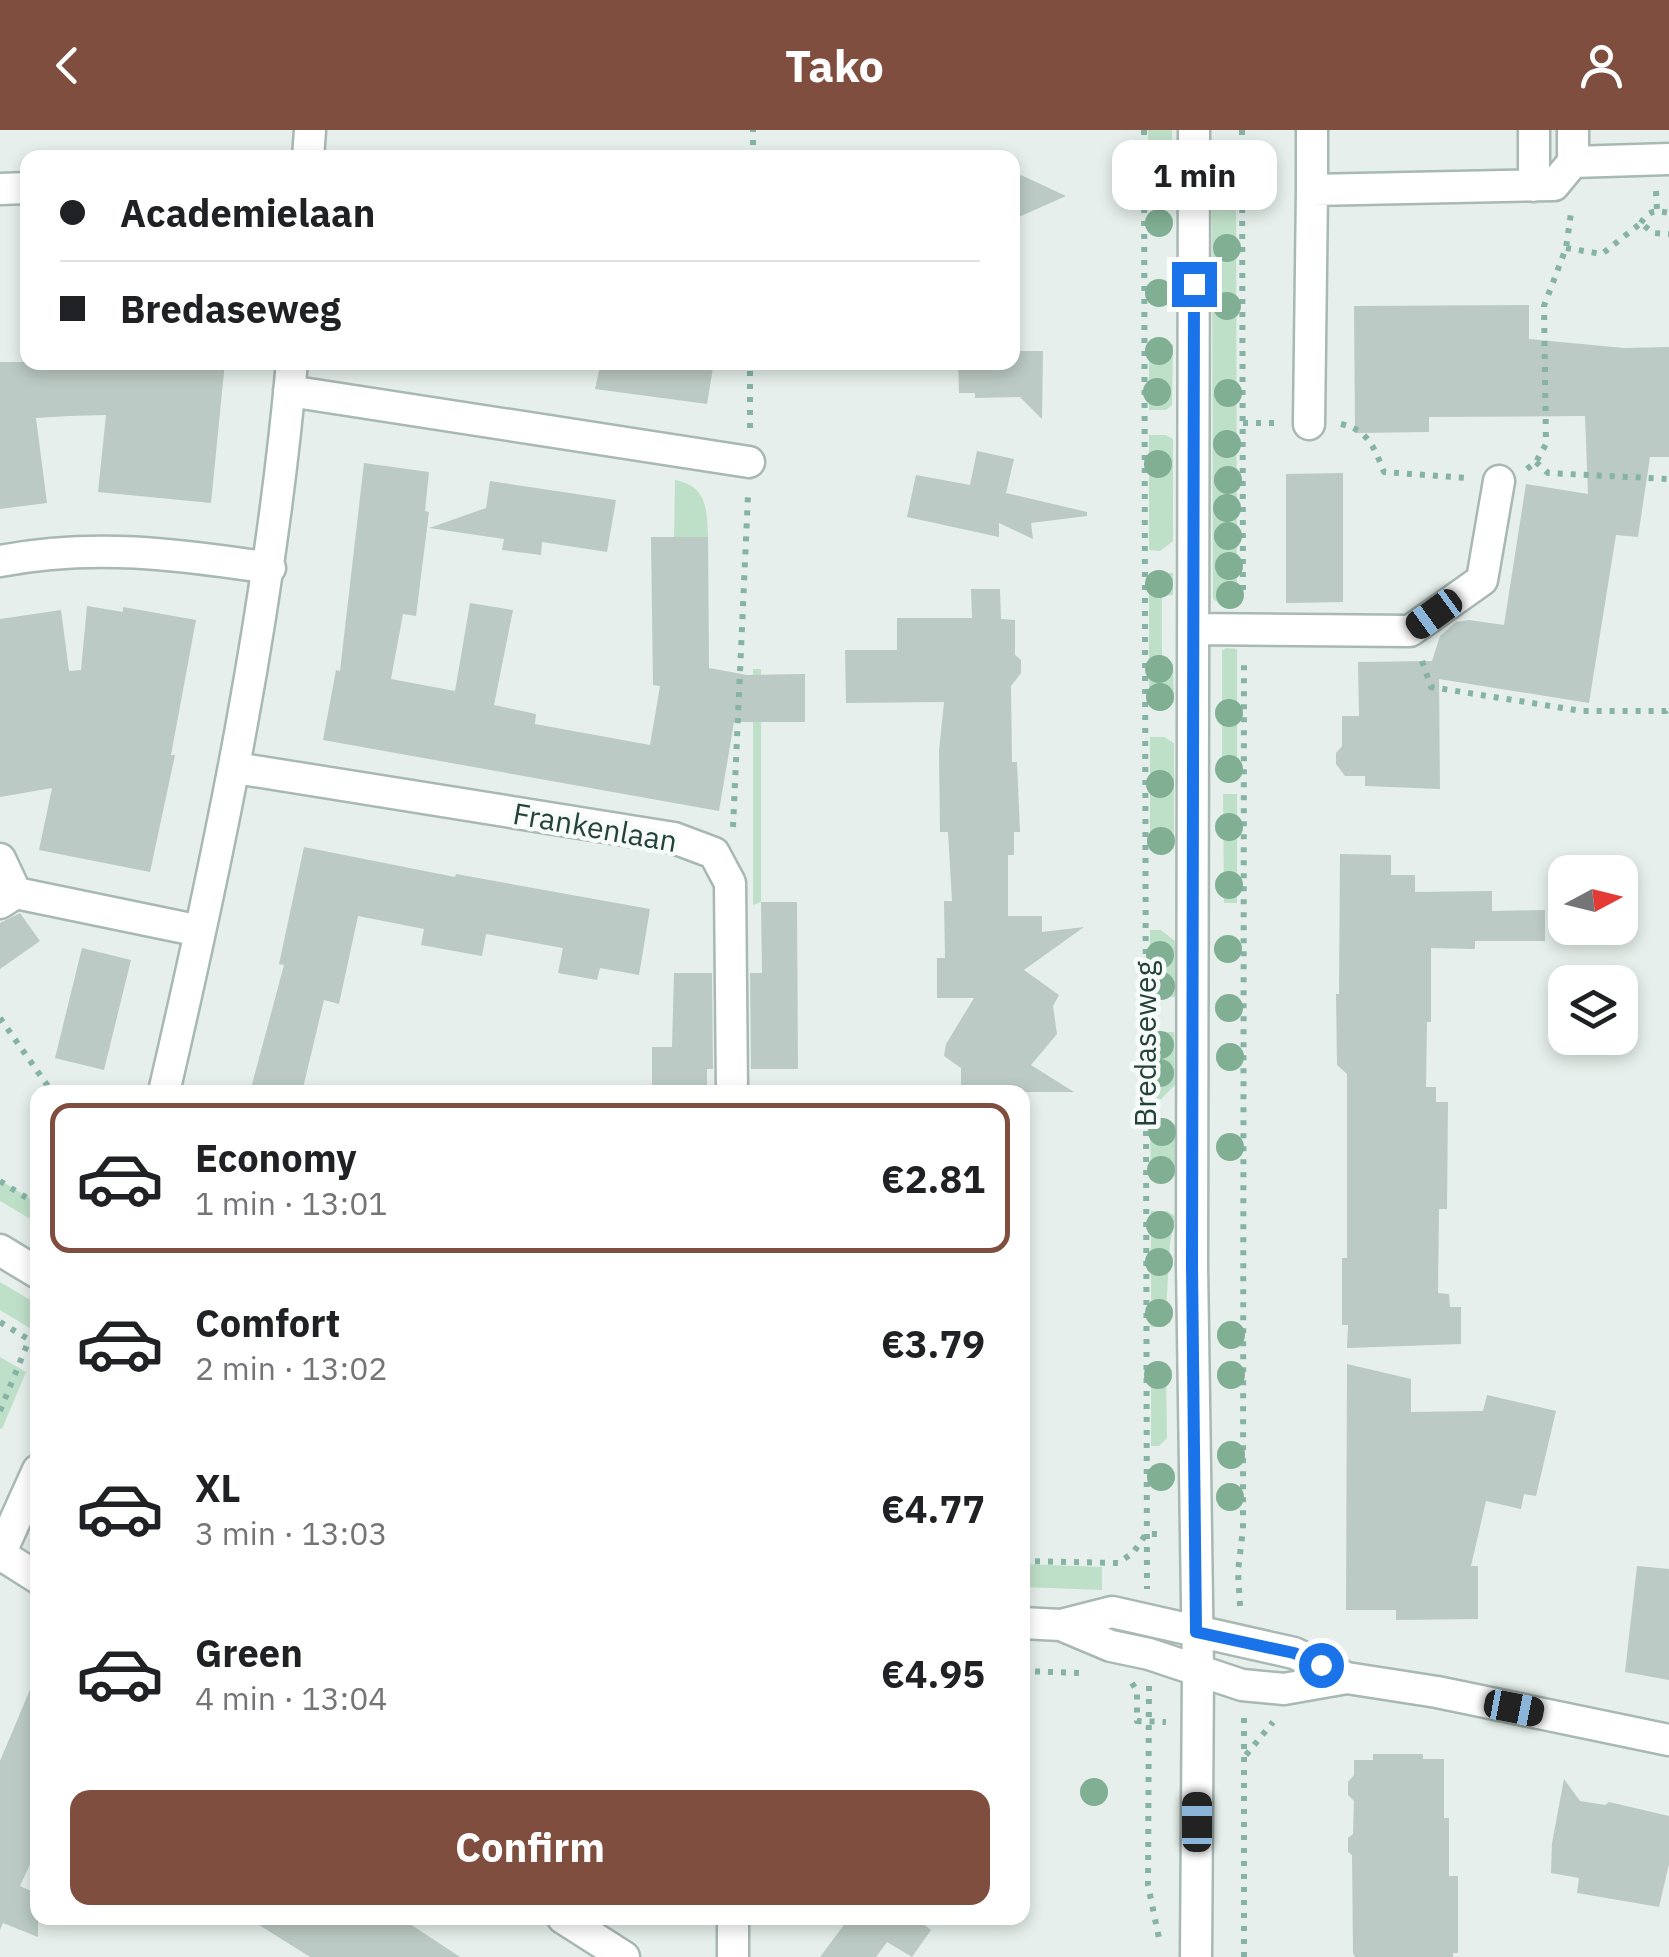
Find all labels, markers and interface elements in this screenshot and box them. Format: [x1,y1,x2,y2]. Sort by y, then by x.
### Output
text: Tako [785,36,884,94]
icon: back [40,38,95,93]
icon: person [1574,38,1629,93]
callout: 1 min [1112,139,1276,209]
text: 1 min [1153,154,1236,196]
text: Academielaan [120,188,375,237]
route end [1172,262,1217,307]
text: Bredaseweg [120,284,341,333]
car [1401,584,1467,644]
street label: Frankenlaan [510,793,680,860]
north arrow [1548,855,1638,945]
map controls [1548,855,1638,1055]
street label: Bredaseweg [1125,961,1164,1127]
button: layers [1548,965,1638,1055]
icon: car [75,1133,165,1223]
text: Economy [195,1133,357,1182]
text: €2.81 [881,1154,985,1203]
text: 1 min · 13:01 [195,1182,388,1224]
icon: car [75,1298,165,1388]
text: Comfort [195,1298,340,1347]
text: €3.79 [881,1319,985,1368]
text: 2 min · 13:02 [195,1347,388,1389]
icon: car [75,1463,165,1553]
text: XL [195,1463,241,1512]
text: €4.77 [881,1484,985,1533]
text: 3 min · 13:03 [195,1512,388,1554]
icon: car [75,1628,165,1718]
text: Green [195,1628,303,1677]
route start [1299,1643,1344,1688]
text: €4.95 [881,1649,985,1698]
text: 4 min · 13:04 [195,1677,388,1719]
car [1482,1688,1546,1728]
button: Confirm [70,1790,990,1905]
car [1182,1792,1212,1852]

